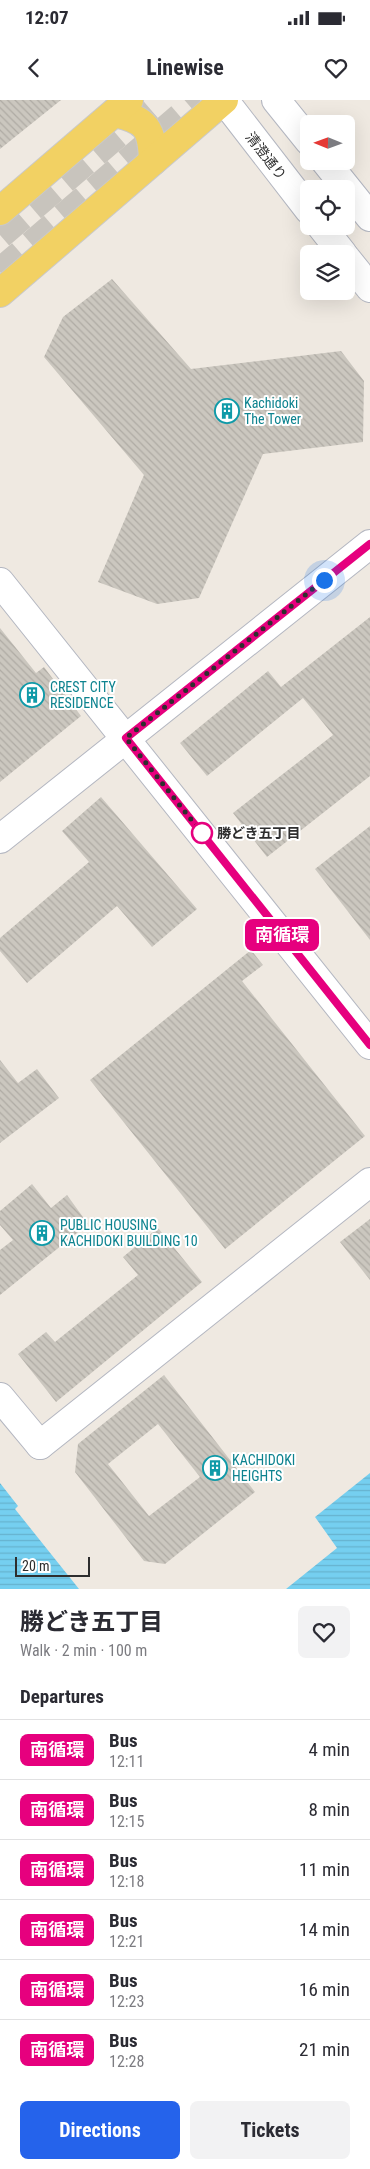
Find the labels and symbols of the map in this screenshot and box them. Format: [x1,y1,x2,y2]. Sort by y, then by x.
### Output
north arrow [300,115,355,170]
street label: 清澄通り [242,129,290,183]
place label: Kachidoki The Tower [244,395,301,427]
building icon: Kachidoki The Tower [214,398,240,424]
your location [312,568,337,593]
place label: CREST CITY RESIDENCE [50,679,116,711]
building icon: CREST CITY RESIDENCE [19,682,45,708]
marker: 勝どき五丁目 [191,822,213,844]
place label: 勝どき五丁目 [217,825,301,841]
line badge: 南循環 [253,919,311,951]
place label: PUBLIC HOUSING KACHIDOKI BUILDING 10 [60,1217,198,1249]
building icon: PUBLIC HOUSING KACHIDOKI BUILDING 10 [29,1220,55,1246]
place label: KACHIDOKI HEIGHTS [232,1452,295,1484]
building icon: KACHIDOKI HEIGHTS [202,1455,228,1481]
scale bar [15,1554,90,1577]

